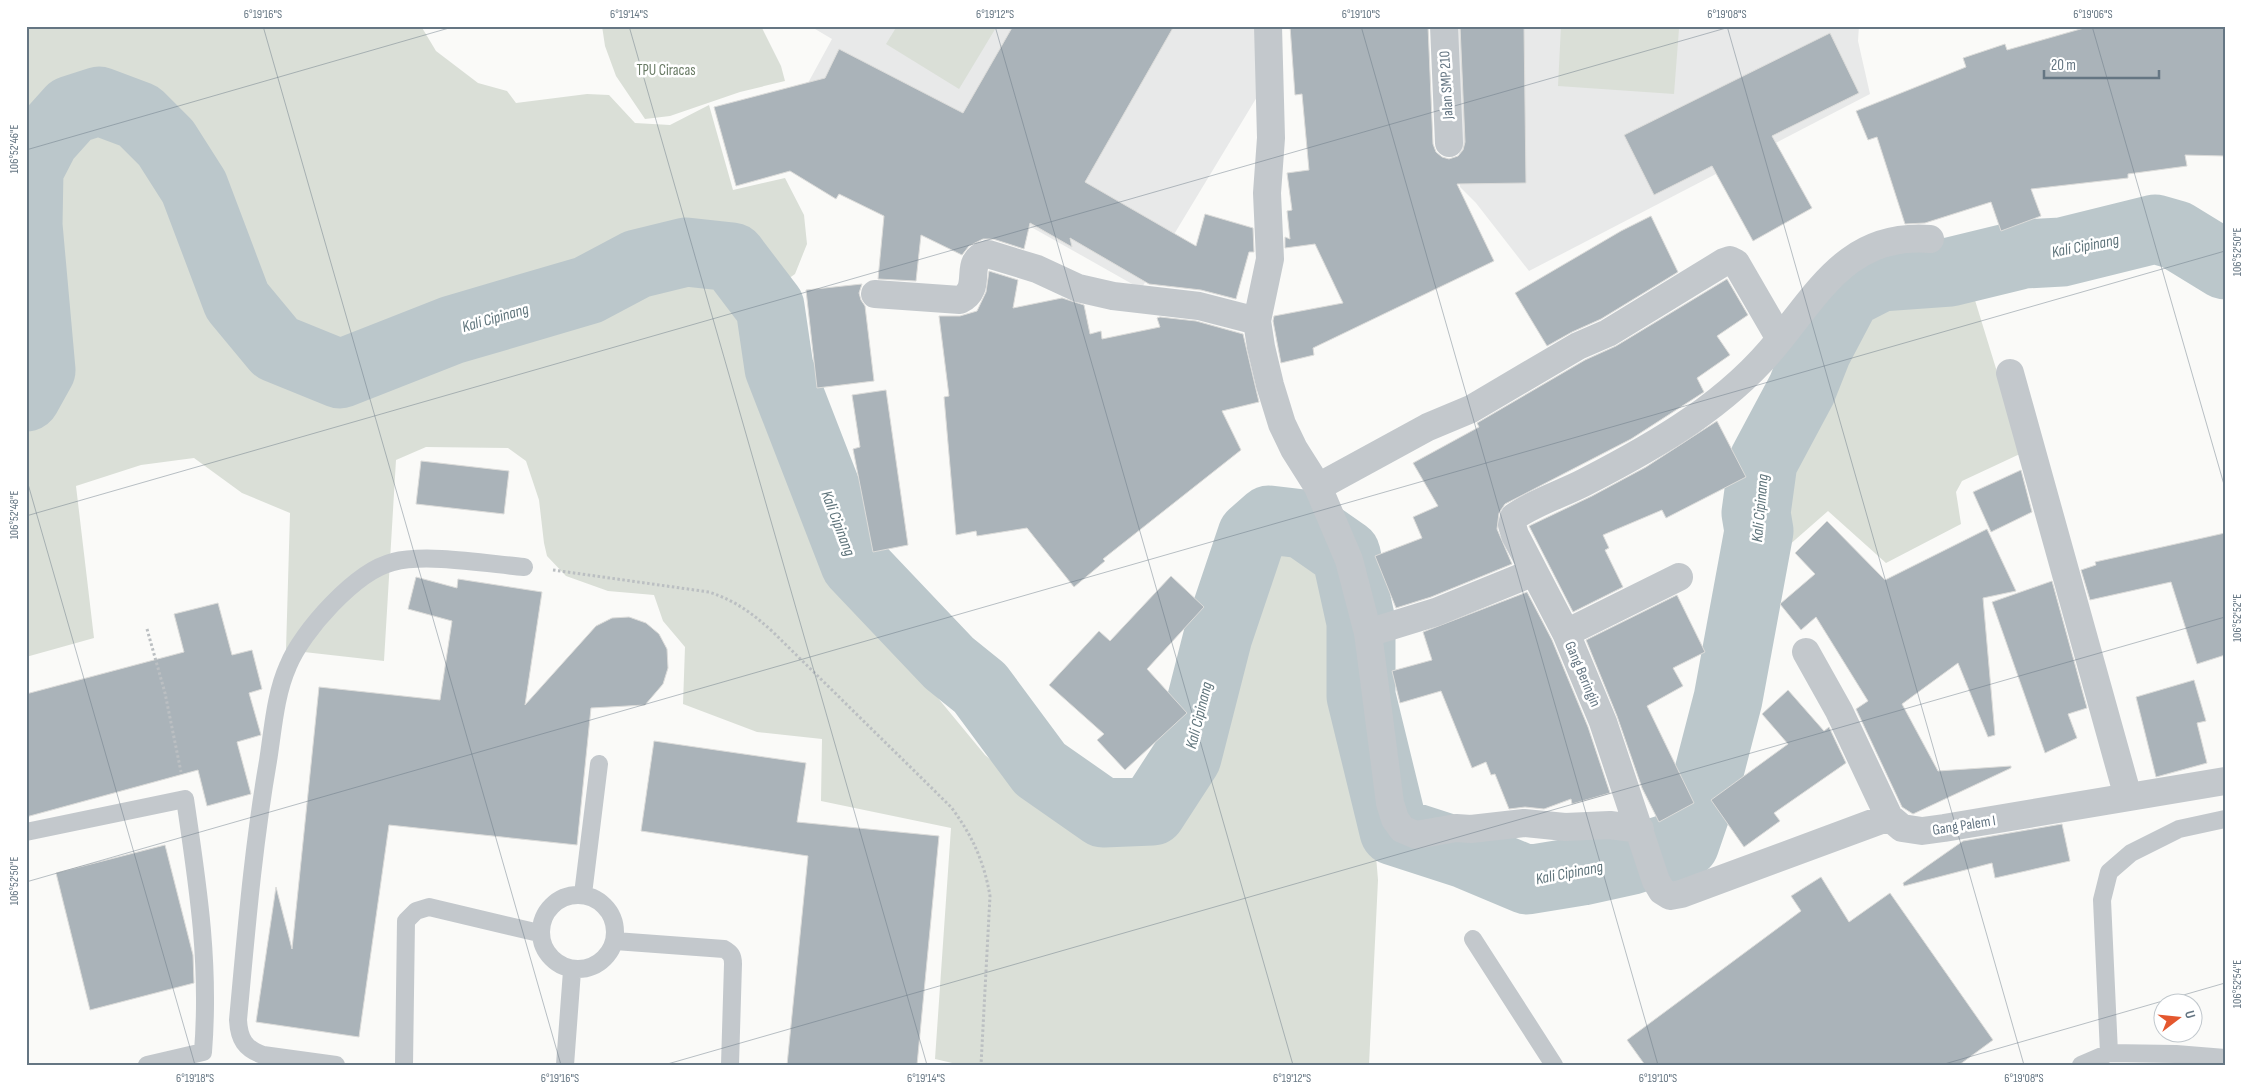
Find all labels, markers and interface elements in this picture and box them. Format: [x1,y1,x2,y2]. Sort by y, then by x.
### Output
text: 6°19'16"S [244,7,282,22]
text: 6°19'14"S [610,7,648,22]
text: 6°19'12"S [976,7,1014,22]
text: 6°19'10"S [1342,7,1380,22]
text: 6°19'08"S [1707,7,1747,22]
text: 6°19'06"S [2073,7,2113,22]
scale bar [2044,48,2158,80]
street label: Jalan SMP 210 [1435,50,1458,121]
text: 20 m [2051,56,2076,75]
park label: TPU Ciracas [636,61,696,80]
text: 106°52'46"E [7,125,22,173]
text: 106°52'50"E [2230,228,2245,276]
water label: Kali Cipinang [2050,231,2121,262]
water label: Kali Cipinang [460,300,531,337]
water label: Kali Cipinang [1748,473,1773,543]
water label: Kali Cipinang [816,488,859,559]
text: 106°52'48"E [7,491,22,539]
text: 106°52'52"E [2230,594,2245,642]
street label: Gang Beringin [1560,639,1605,710]
water label: Kali Cipinang [1182,679,1217,751]
street label: Gang Palem I [1931,811,1997,840]
text: 106°52'50"E [7,857,22,905]
water label: Kali Cipinang [1534,858,1605,889]
text: 106°52'54"E [2230,960,2245,1008]
north arrow [2154,994,2204,1044]
text: U [2181,1009,2199,1020]
text: 6°19'18"S [176,1071,214,1086]
text: 6°19'16"S [541,1071,579,1086]
text: 6°19'14"S [907,1071,945,1086]
text: 6°19'12"S [1273,1071,1311,1086]
text: 6°19'10"S [1639,1071,1677,1086]
text: 6°19'08"S [2004,1071,2044,1086]

